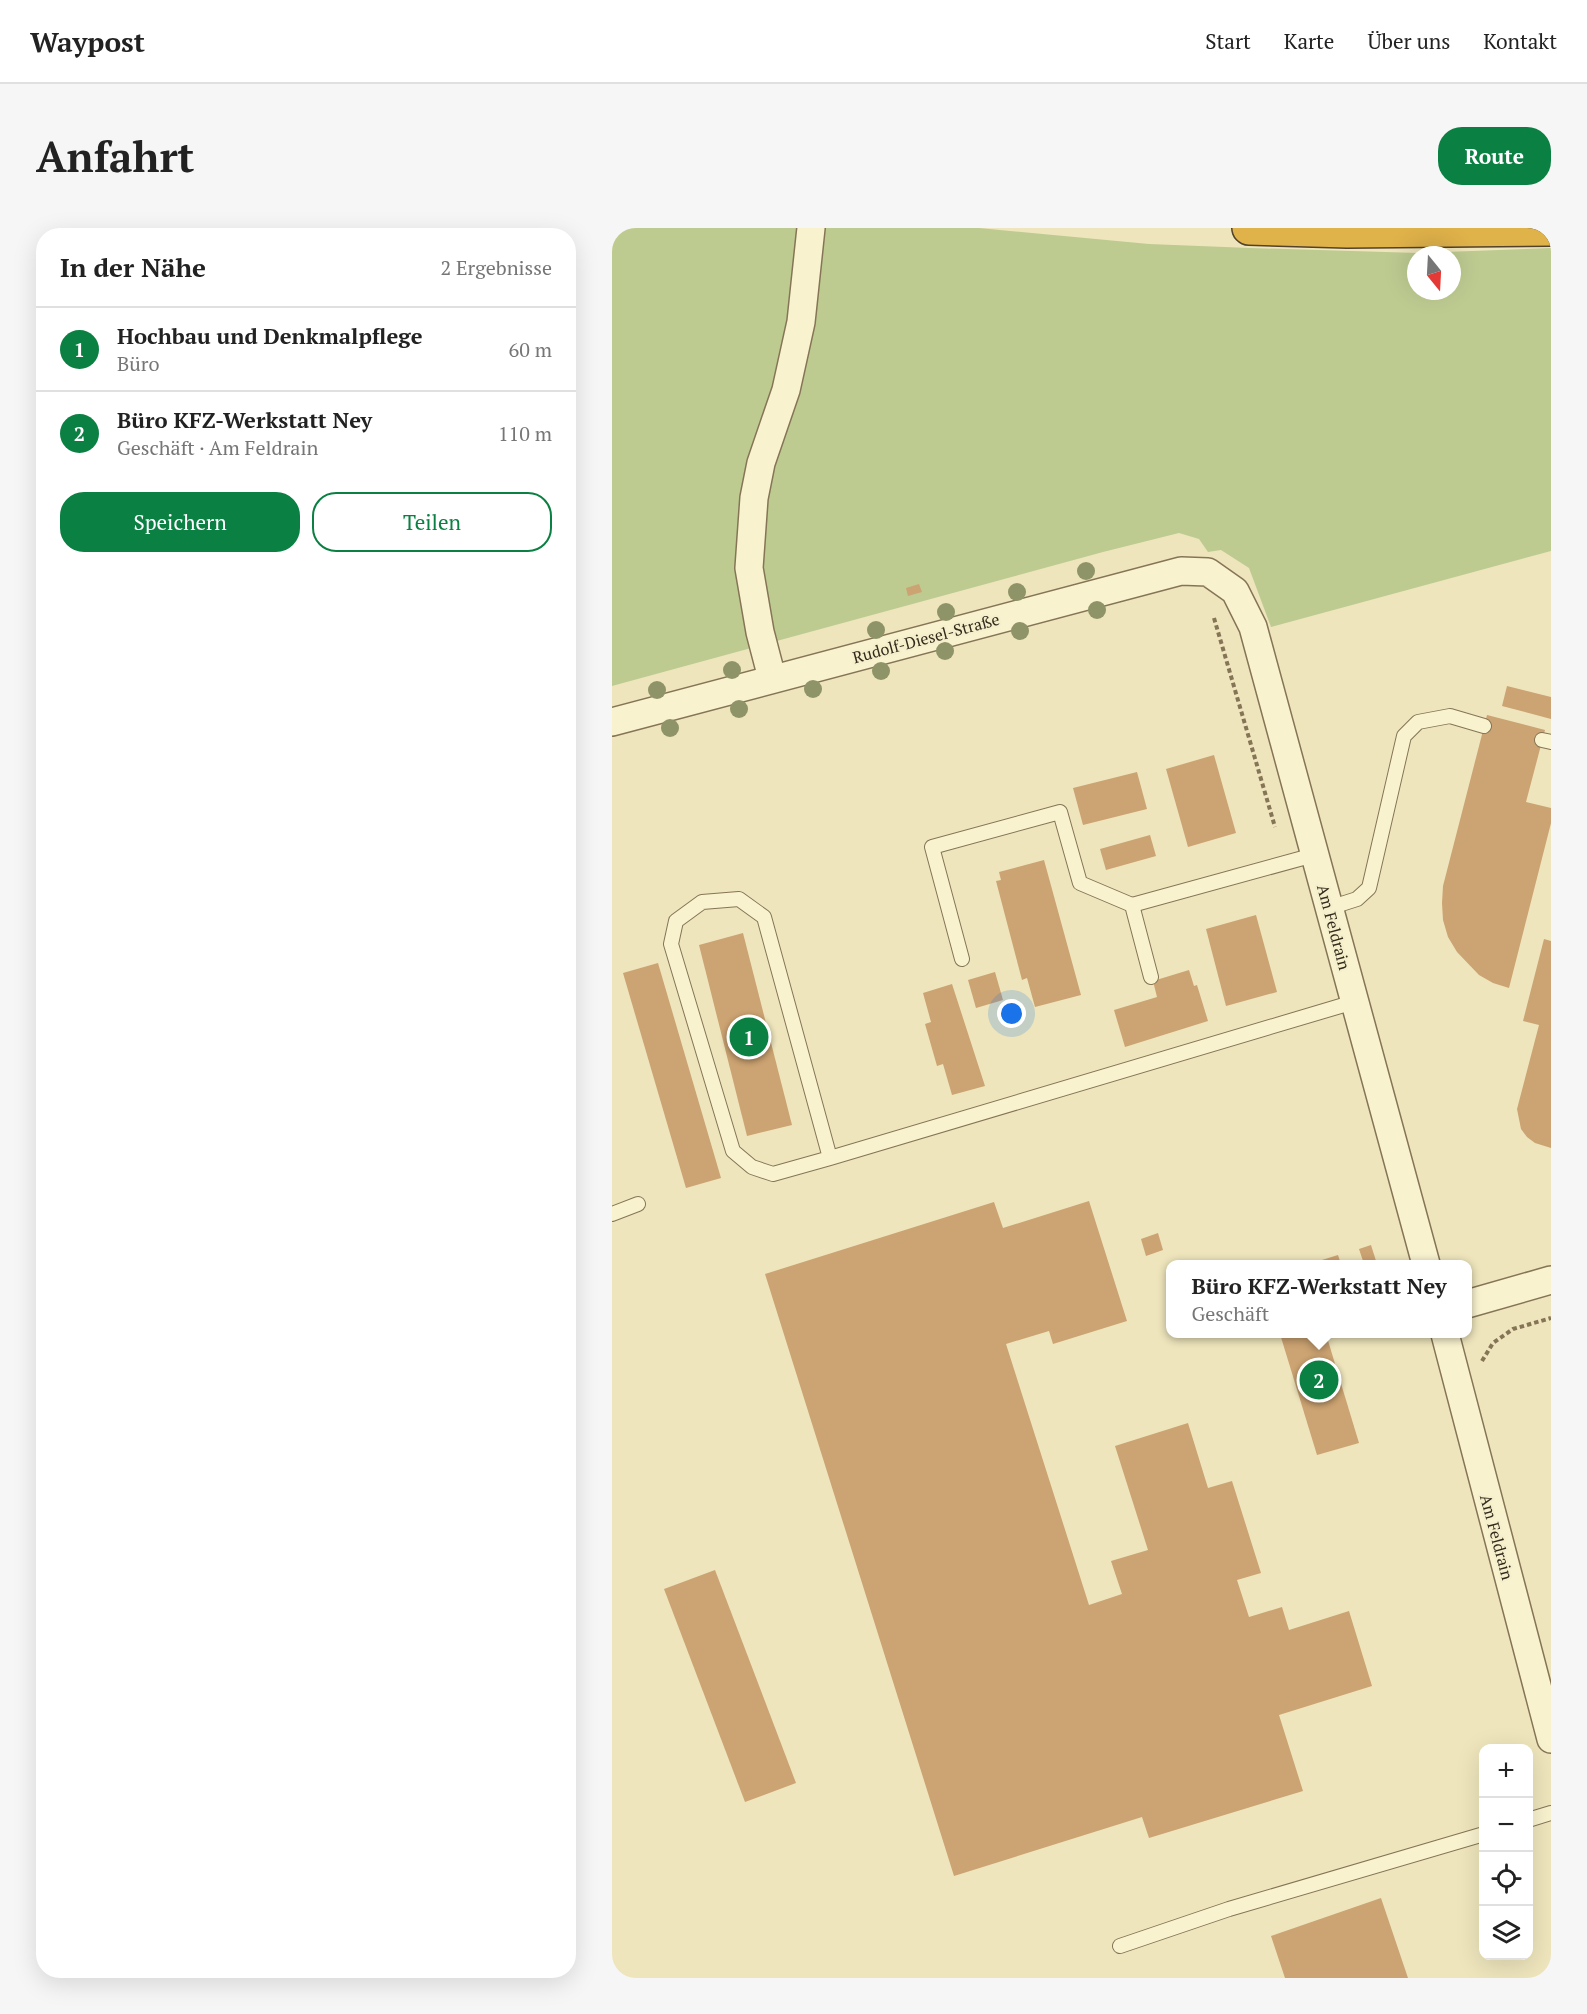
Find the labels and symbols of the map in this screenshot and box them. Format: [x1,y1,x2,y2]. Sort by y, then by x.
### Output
north arrow [1407,246,1461,300]
street label: Rudolf-Diesel-Straße [850,608,1002,668]
street label: Am Feldrain [1312,882,1356,973]
your location [997,999,1026,1028]
pin: 1 [730,1014,768,1060]
pin: 2 [1300,1358,1338,1402]
street label: Am Feldrain [1475,1492,1519,1583]

